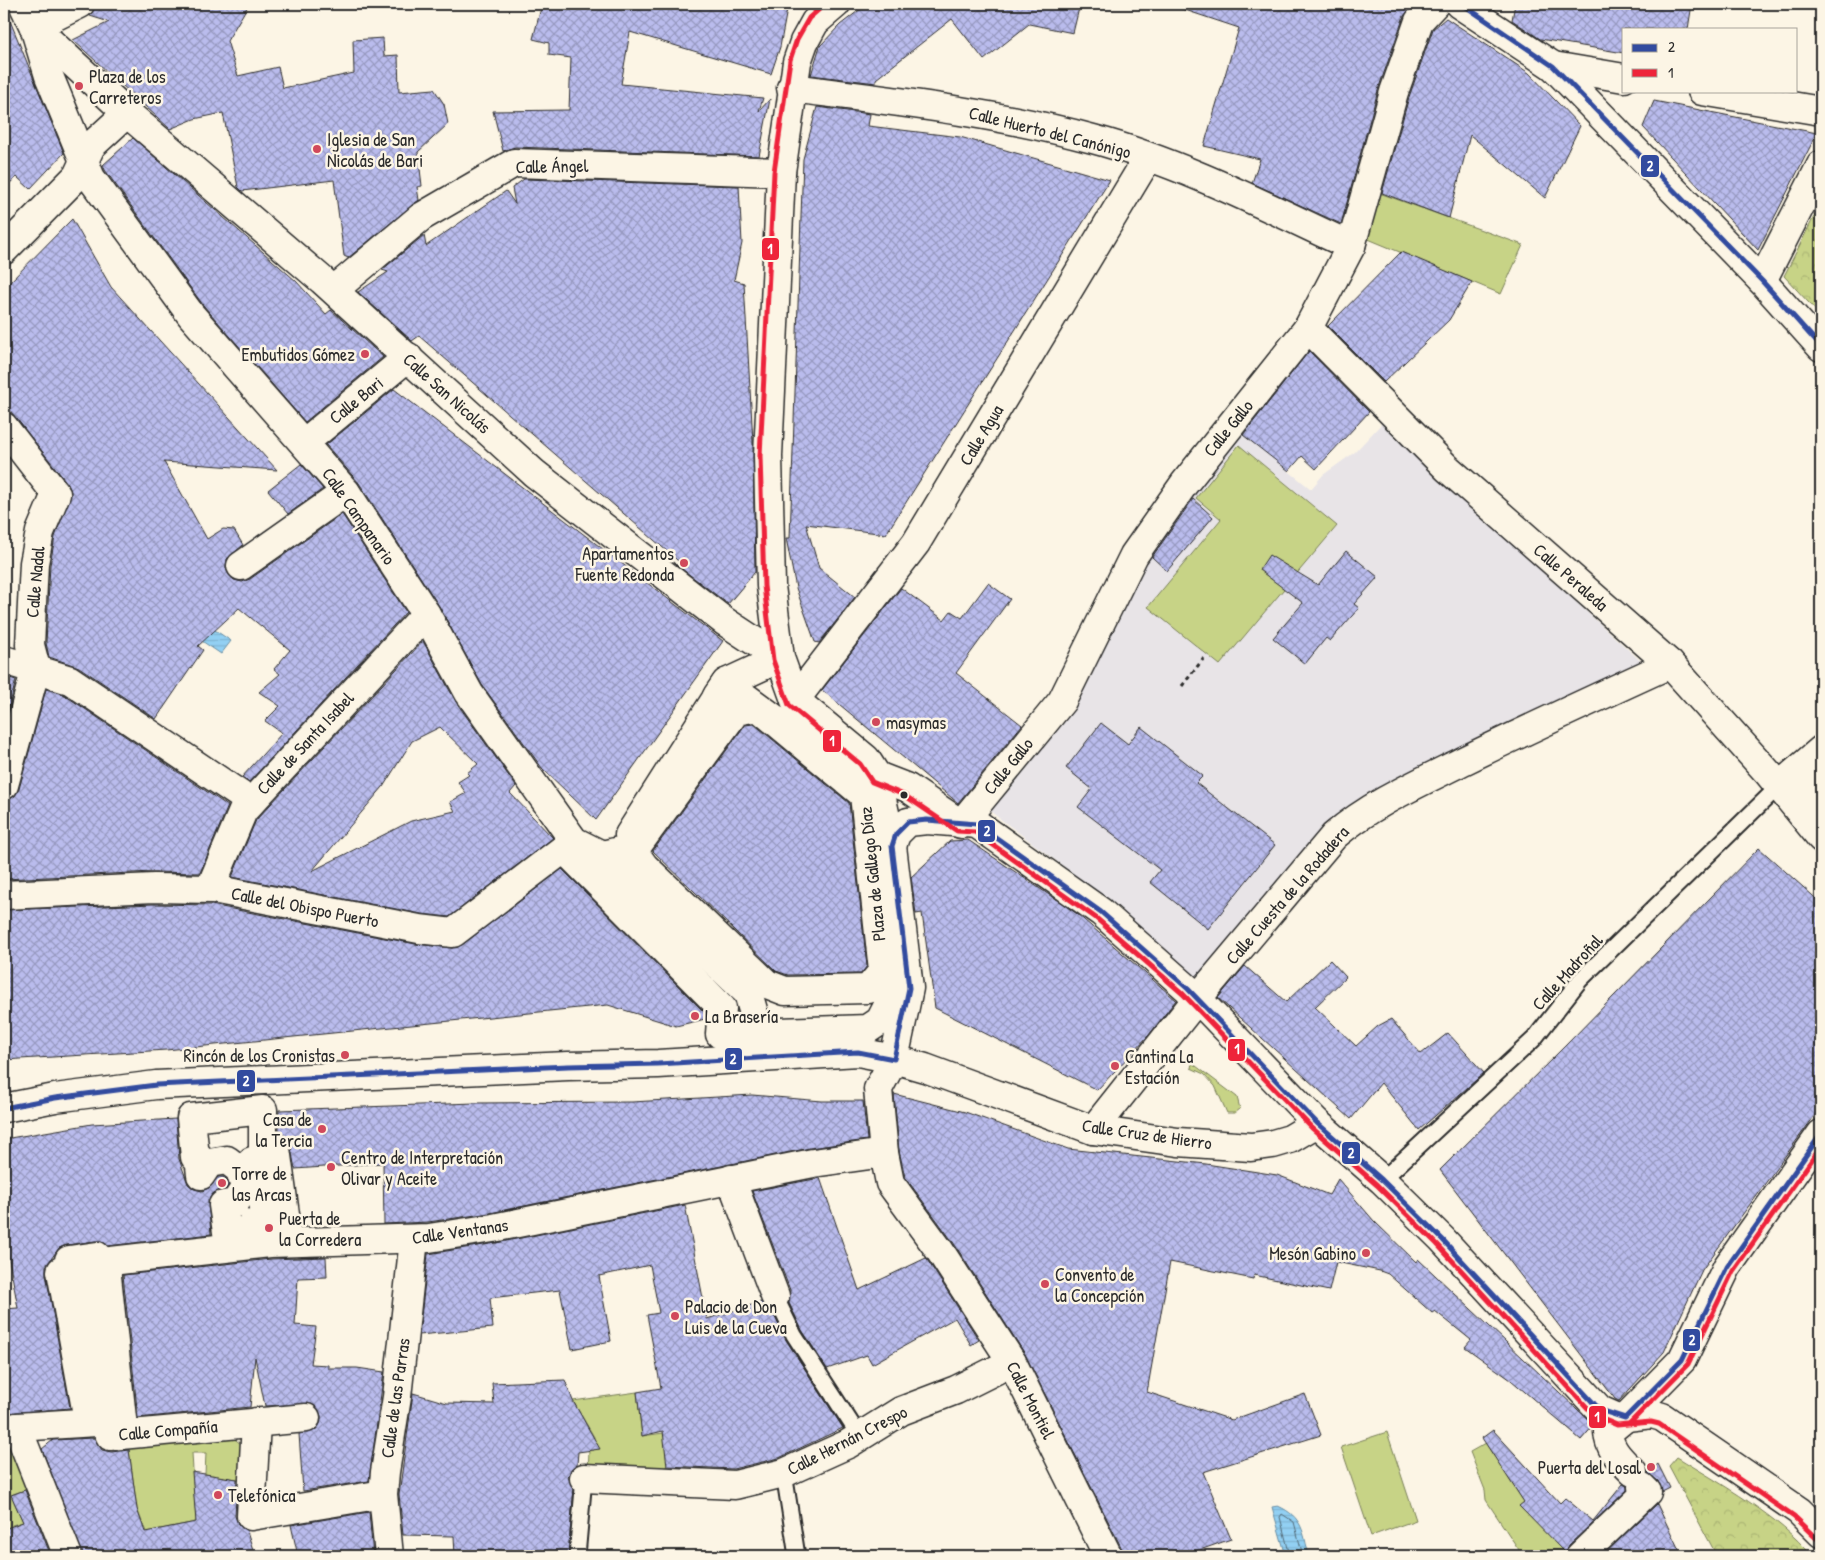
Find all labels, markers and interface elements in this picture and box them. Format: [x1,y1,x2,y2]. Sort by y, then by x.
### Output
legend [1622,28,1798,92]
text: 2 [1668,36,1675,57]
text: 1 [1668,62,1673,83]
place label: Plaza de los Carreteros [89,64,166,110]
marker: Plaza de los Carreteros [73,80,85,92]
street label: Calle Huerto del Canónigo [966,100,1134,164]
place label: Iglesia de San Nicolás de Bari [327,127,423,173]
marker: Iglesia de San Nicolás de Bari [311,143,323,155]
street label: Calle Ángel [515,153,589,179]
line badge: 2 [1640,154,1660,178]
text: 2 [1647,156,1654,175]
line badge: 1 [761,237,780,261]
text: 1 [767,239,773,258]
place label: Embutidos Gómez [242,342,355,367]
street label: Calle San Nicolás [398,347,496,439]
marker: Embutidos Gómez [359,348,371,360]
street label: Calle Bari [324,370,388,430]
street label: Calle Gallo [1197,394,1259,462]
street label: Calle Agua [953,400,1009,470]
street label: Calle Campanario [316,462,402,570]
street label: Calle Peraleda [1528,537,1614,617]
place label: Apartamentos Fuente Redonda [574,541,674,587]
street label: Calle Nadal [19,545,51,619]
marker: Apartamentos Fuente Redonda [678,557,690,569]
street label: Calle de Santa Isabel [251,686,360,800]
place label: masymas [886,710,946,735]
marker: masymas [870,716,882,728]
line badge: 1 [822,729,842,753]
text: 1 [829,731,835,750]
street label: Calle Gallo [977,732,1039,800]
unlabelled marker [899,790,909,800]
street label: Plaza de Gallego Díaz [852,805,891,942]
line badge: 2 [977,819,996,843]
street label: Calle Cuesta de la Rodadera [1220,820,1354,970]
text: 2 [984,821,991,840]
street label: Calle del Obispo Puerto [229,880,381,934]
street label: Calle Madroñal [1526,928,1608,1016]
place label: La Brasería [705,1004,778,1029]
marker: La Brasería [689,1010,701,1022]
line badge: 1 [1227,1038,1246,1062]
text: 1 [1234,1039,1240,1058]
place label: Rincón de los Cronistas [183,1043,335,1068]
place label: Cantina La Estación [1125,1044,1193,1090]
line badge: 2 [724,1047,743,1071]
marker: Rincón de los Cronistas [339,1049,351,1061]
text: 2 [730,1049,737,1068]
marker: Cantina La Estación [1109,1060,1121,1072]
line badge: 2 [236,1069,256,1093]
text: 2 [243,1071,250,1090]
place label: Casa de la Tercia [255,1107,312,1153]
street label: Calle Cruz de Hierro [1080,1113,1214,1155]
marker: Casa de la Tercia [316,1123,328,1135]
line badge: 2 [1341,1141,1361,1165]
text: 2 [1348,1143,1355,1162]
place label: Centro de Interpretación Olivar y Aceite [341,1145,503,1191]
place label: Torre de las Arcas [232,1161,292,1207]
marker: Centro de Interpretación Olivar y Aceite [325,1161,337,1173]
marker: Torre de las Arcas [216,1177,228,1189]
place label: Puerta de la Corredera [279,1206,361,1252]
street label: Calle Ventanas [410,1212,510,1250]
marker: Puerta de la Corredera [263,1222,275,1234]
place label: Mesón Gabino [1269,1241,1356,1266]
marker: Mesón Gabino [1360,1247,1372,1259]
place label: Convento de la Concepción [1055,1262,1145,1308]
marker: Convento de la Concepción [1039,1278,1051,1290]
place label: Palacio de Don Luis de la Cueva [685,1294,787,1340]
marker: Palacio de Don Luis de la Cueva [669,1310,681,1322]
line badge: 2 [1682,1328,1701,1352]
text: 2 [1689,1330,1696,1349]
street label: Calle de las Parras [374,1336,416,1460]
street label: Calle Montiel [1001,1357,1061,1443]
street label: Calle Hernán Crespo [783,1399,911,1481]
line badge: 1 [1588,1405,1607,1429]
text: 1 [1594,1407,1600,1426]
street label: Calle Compañía [117,1413,219,1447]
place label: Puerta del Losal [1538,1455,1641,1480]
marker: Puerta del Losal [1645,1461,1657,1473]
place label: Telefónica [228,1483,295,1508]
marker: Telefónica [212,1489,224,1501]

